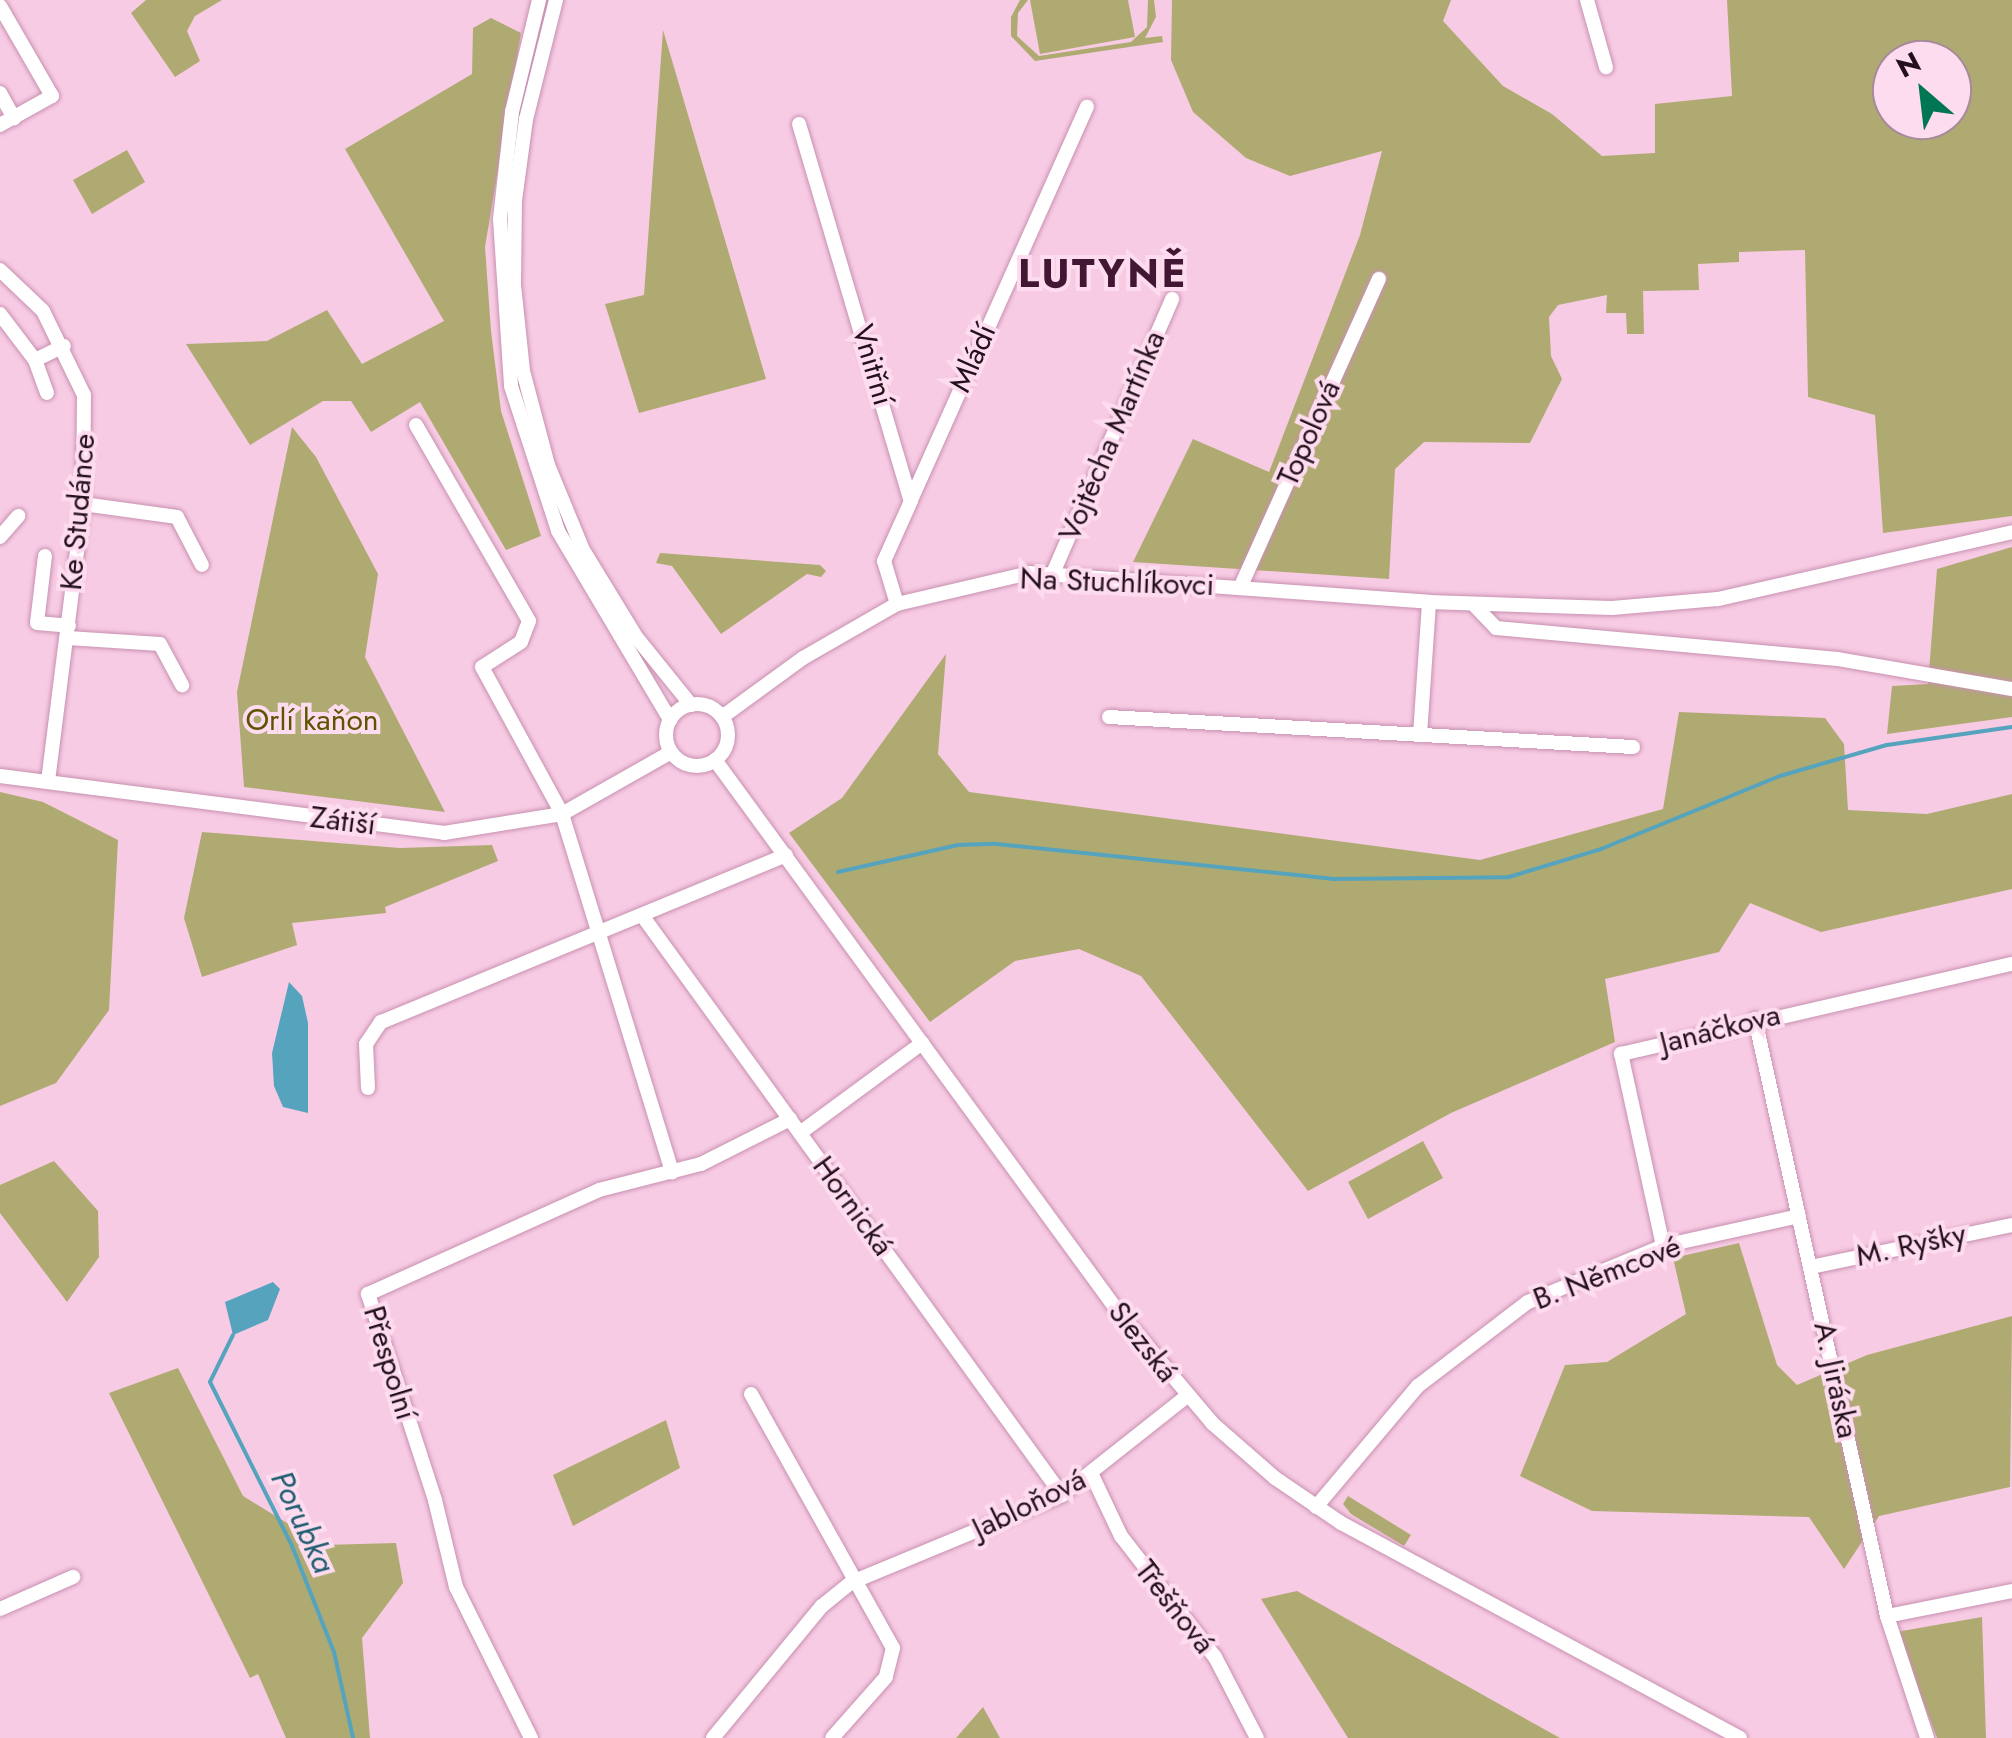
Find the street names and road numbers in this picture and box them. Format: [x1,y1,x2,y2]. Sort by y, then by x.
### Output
street label: Mládí [942,318,1004,398]
street label: Vnitřní [844,320,902,410]
street label: Vojtěcha Martínka [1052,325,1172,547]
street label: Topolová [1270,375,1348,491]
street label: Ke Studánce [53,432,103,592]
street label: Na Stuchlíkovci [1019,561,1215,603]
street label: Zátiší [308,799,378,843]
street label: Janáčkova [1656,997,1784,1061]
street label: Hornická [805,1149,901,1263]
street label: M. Ryšky [1853,1216,1969,1274]
street label: B. Němcové [1528,1228,1686,1318]
street label: Slezská [1101,1295,1185,1389]
street label: Přespolní [356,1302,424,1424]
street label: A. Jiráska [1806,1318,1866,1442]
street label: Jabloňová [967,1461,1091,1547]
street label: Třešňová [1127,1553,1223,1661]

